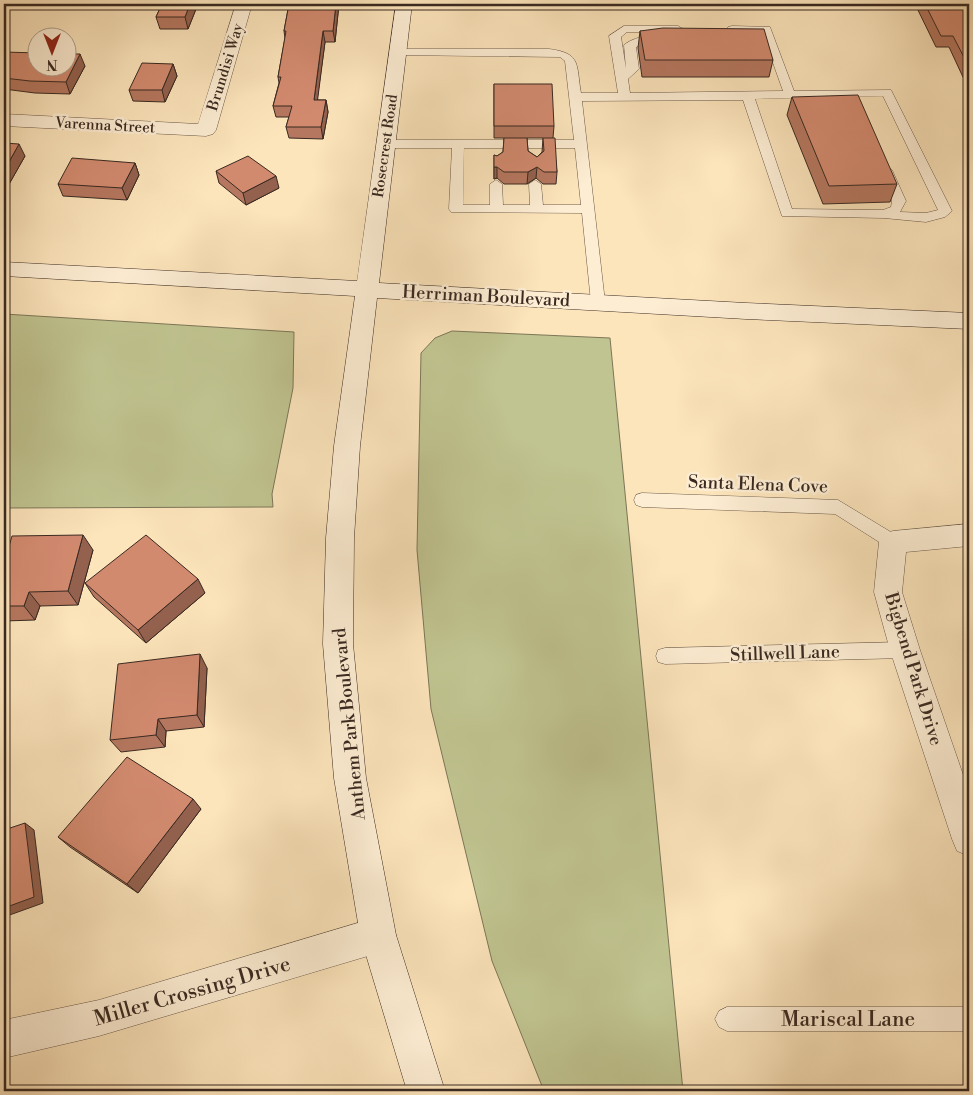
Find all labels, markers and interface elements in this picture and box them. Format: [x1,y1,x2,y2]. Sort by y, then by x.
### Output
street label: Brundisi Way [203,20,248,114]
north arrow [28,28,78,78]
text: N [46,55,58,73]
street label: Rosecrest Road [369,93,402,199]
street label: Varenna Street [53,113,156,138]
street label: Herriman Boulevard [401,281,571,312]
street label: Santa Elena Cove [688,471,828,498]
street label: Bigbend Park Drive [879,589,948,748]
street label: Anthem Park Boulevard [328,626,371,822]
street label: Stillwell Lane [730,640,840,667]
street label: Miller Crossing Drive [91,951,294,1033]
street label: Mariscal Lane [781,1007,915,1033]

